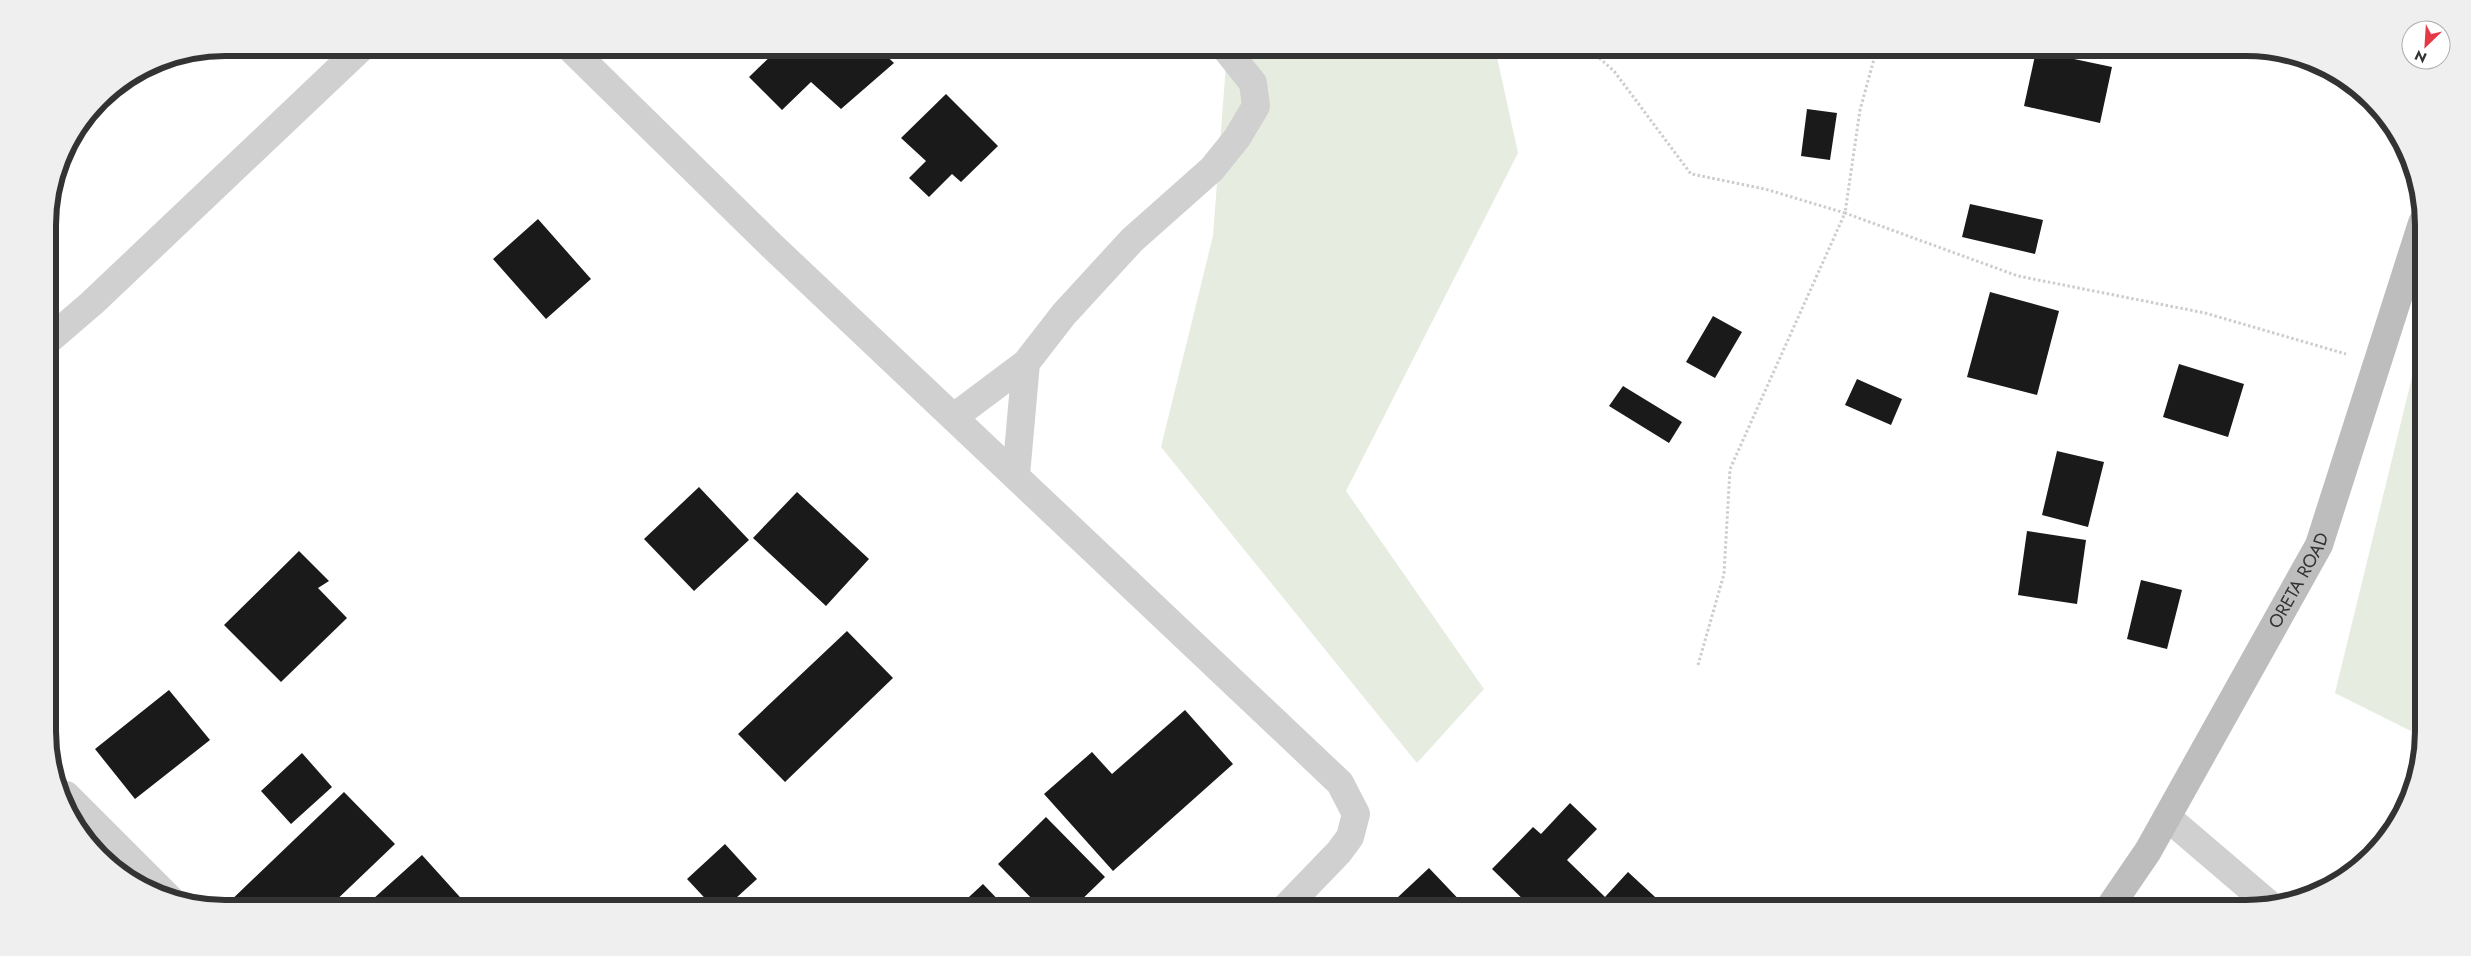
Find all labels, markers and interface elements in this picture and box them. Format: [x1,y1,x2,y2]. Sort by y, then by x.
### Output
north arrow [2401,20,2451,70]
text: N [2411,45,2430,68]
street label: ORETA ROAD [2262,529,2335,633]

